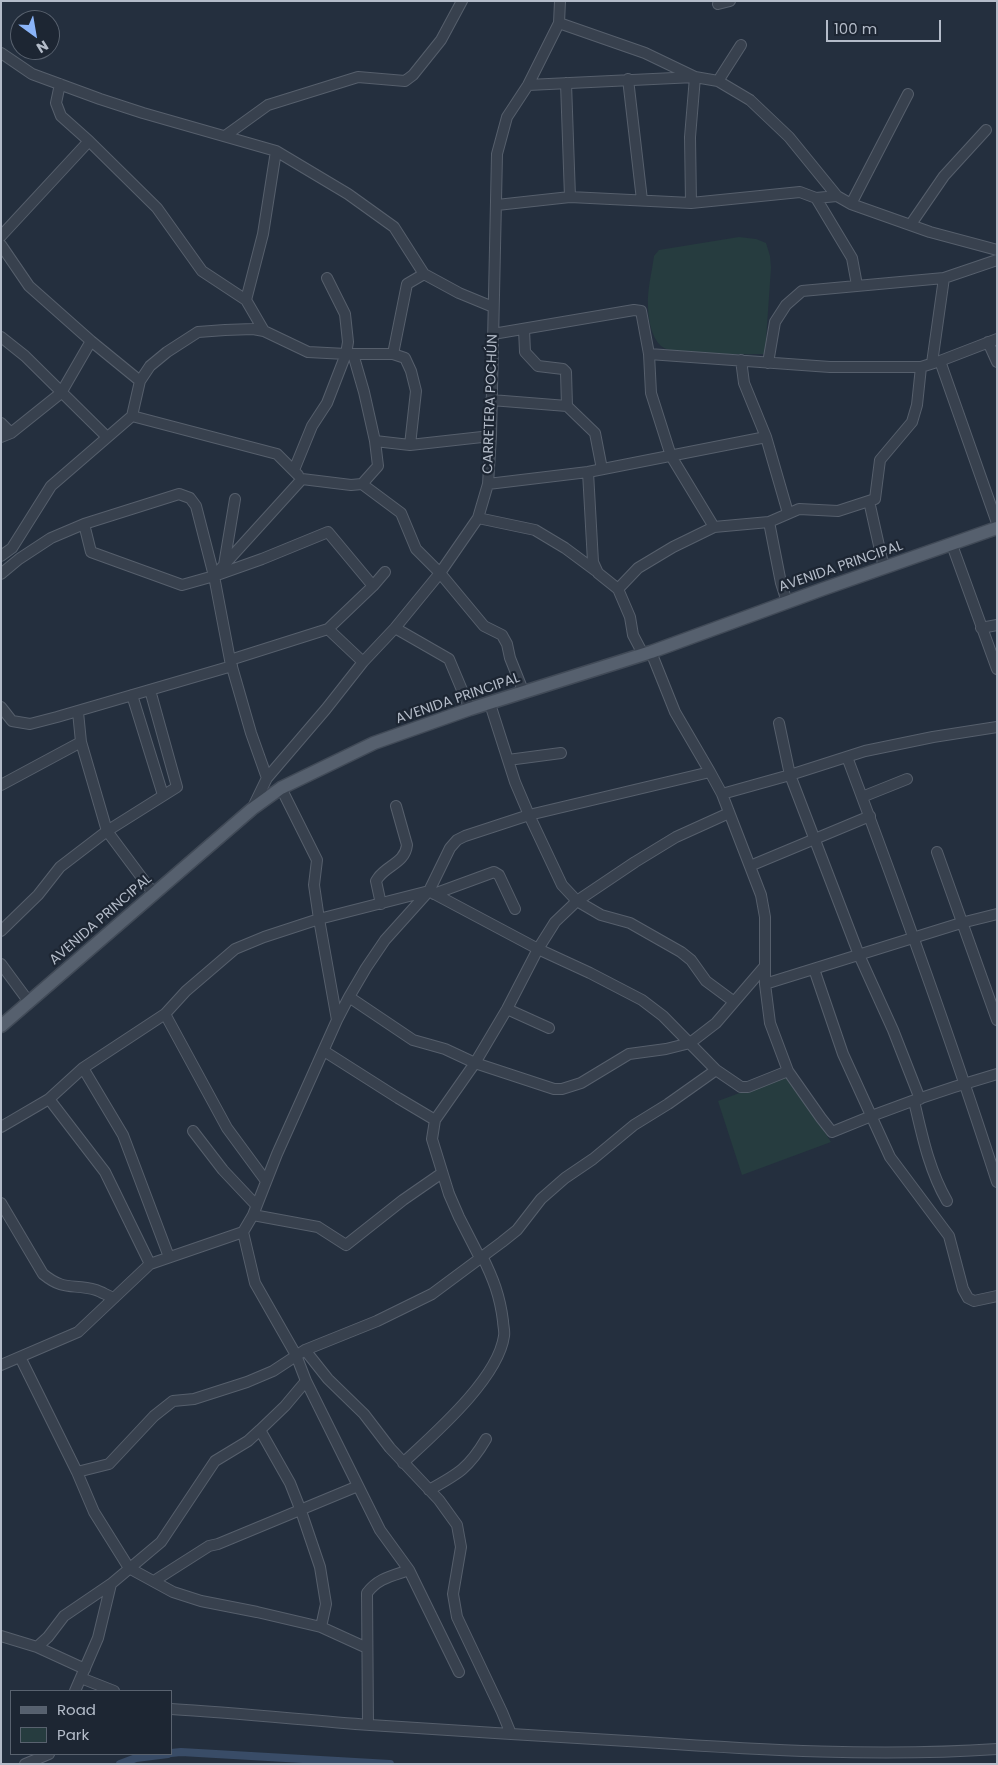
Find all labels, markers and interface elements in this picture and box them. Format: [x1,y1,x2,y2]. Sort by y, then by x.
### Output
north arrow [10,10,60,60]
scale bar [828,10,943,42]
text: 100 m [834,18,877,39]
text: N [33,36,52,58]
street label: CARRETERA POCHÚN [480,334,502,474]
street label: AVENIDA PRINCIPAL [777,538,905,596]
street label: AVENIDA PRINCIPAL [394,670,522,728]
street label: AVENIDA PRINCIPAL [46,871,156,969]
legend [10,1690,172,1755]
text: Road [57,1699,96,1720]
text: Park [57,1724,89,1745]

